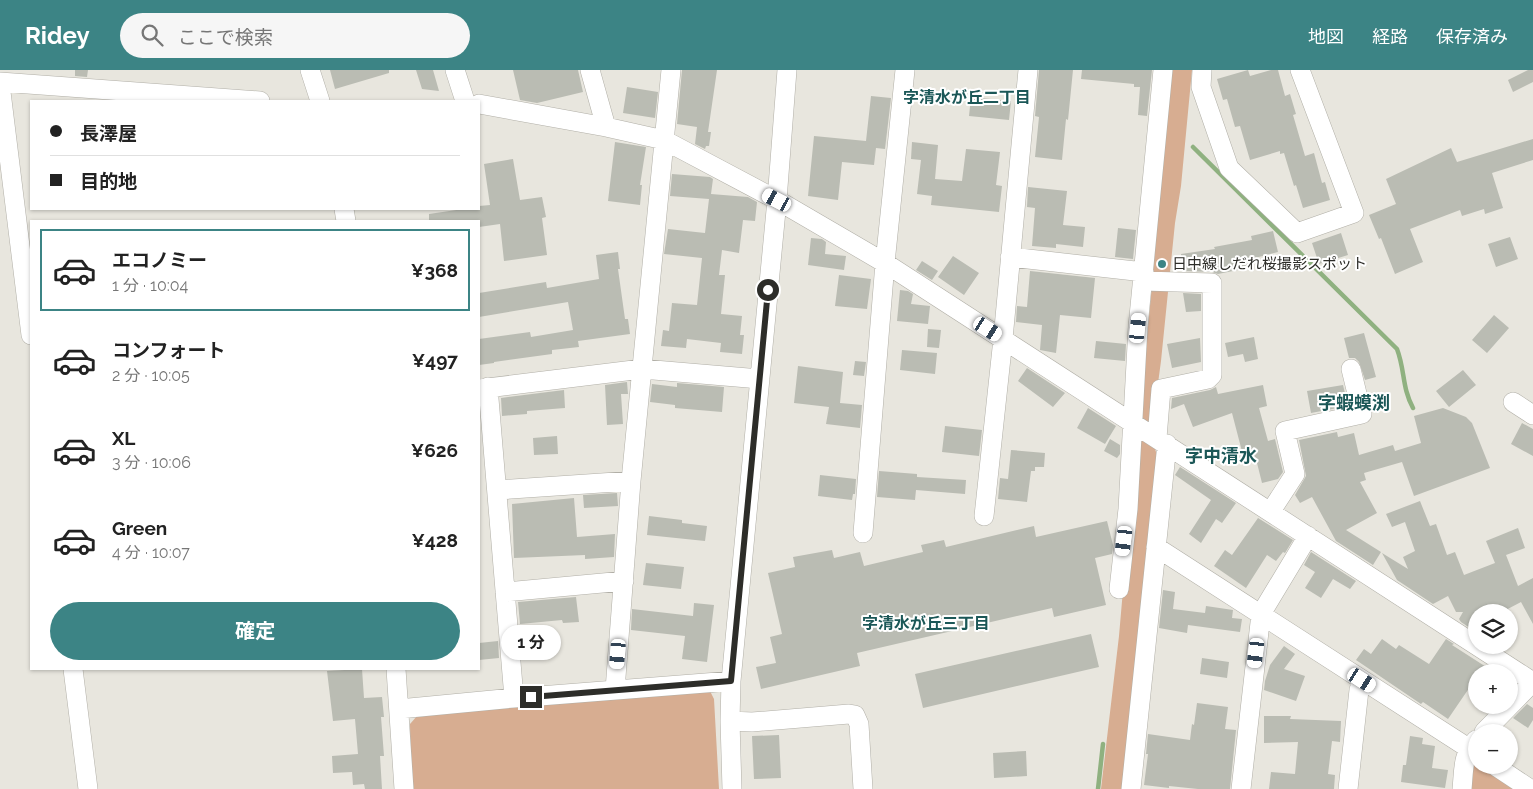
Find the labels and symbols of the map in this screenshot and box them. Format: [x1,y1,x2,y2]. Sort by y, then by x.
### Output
district label: 字清水が丘二丁目 [903,88,1031,107]
car [760,186,793,214]
place label: 日中線しだれ桜撮影スポット [1172,255,1367,273]
marker: 日中線しだれ桜撮影スポット [1156,258,1168,270]
route start [757,279,779,301]
car [1128,312,1147,344]
car [971,315,1004,343]
district label: 字蝦蟆渕 [1318,392,1390,413]
district label: 字中清水 [1185,445,1257,466]
car [1114,525,1133,557]
district label: 字清水が丘三丁目 [862,614,990,633]
callout: 1 分 [501,624,561,660]
car [1246,637,1265,669]
car [609,638,626,670]
car [1345,666,1378,694]
route end [520,686,542,708]

